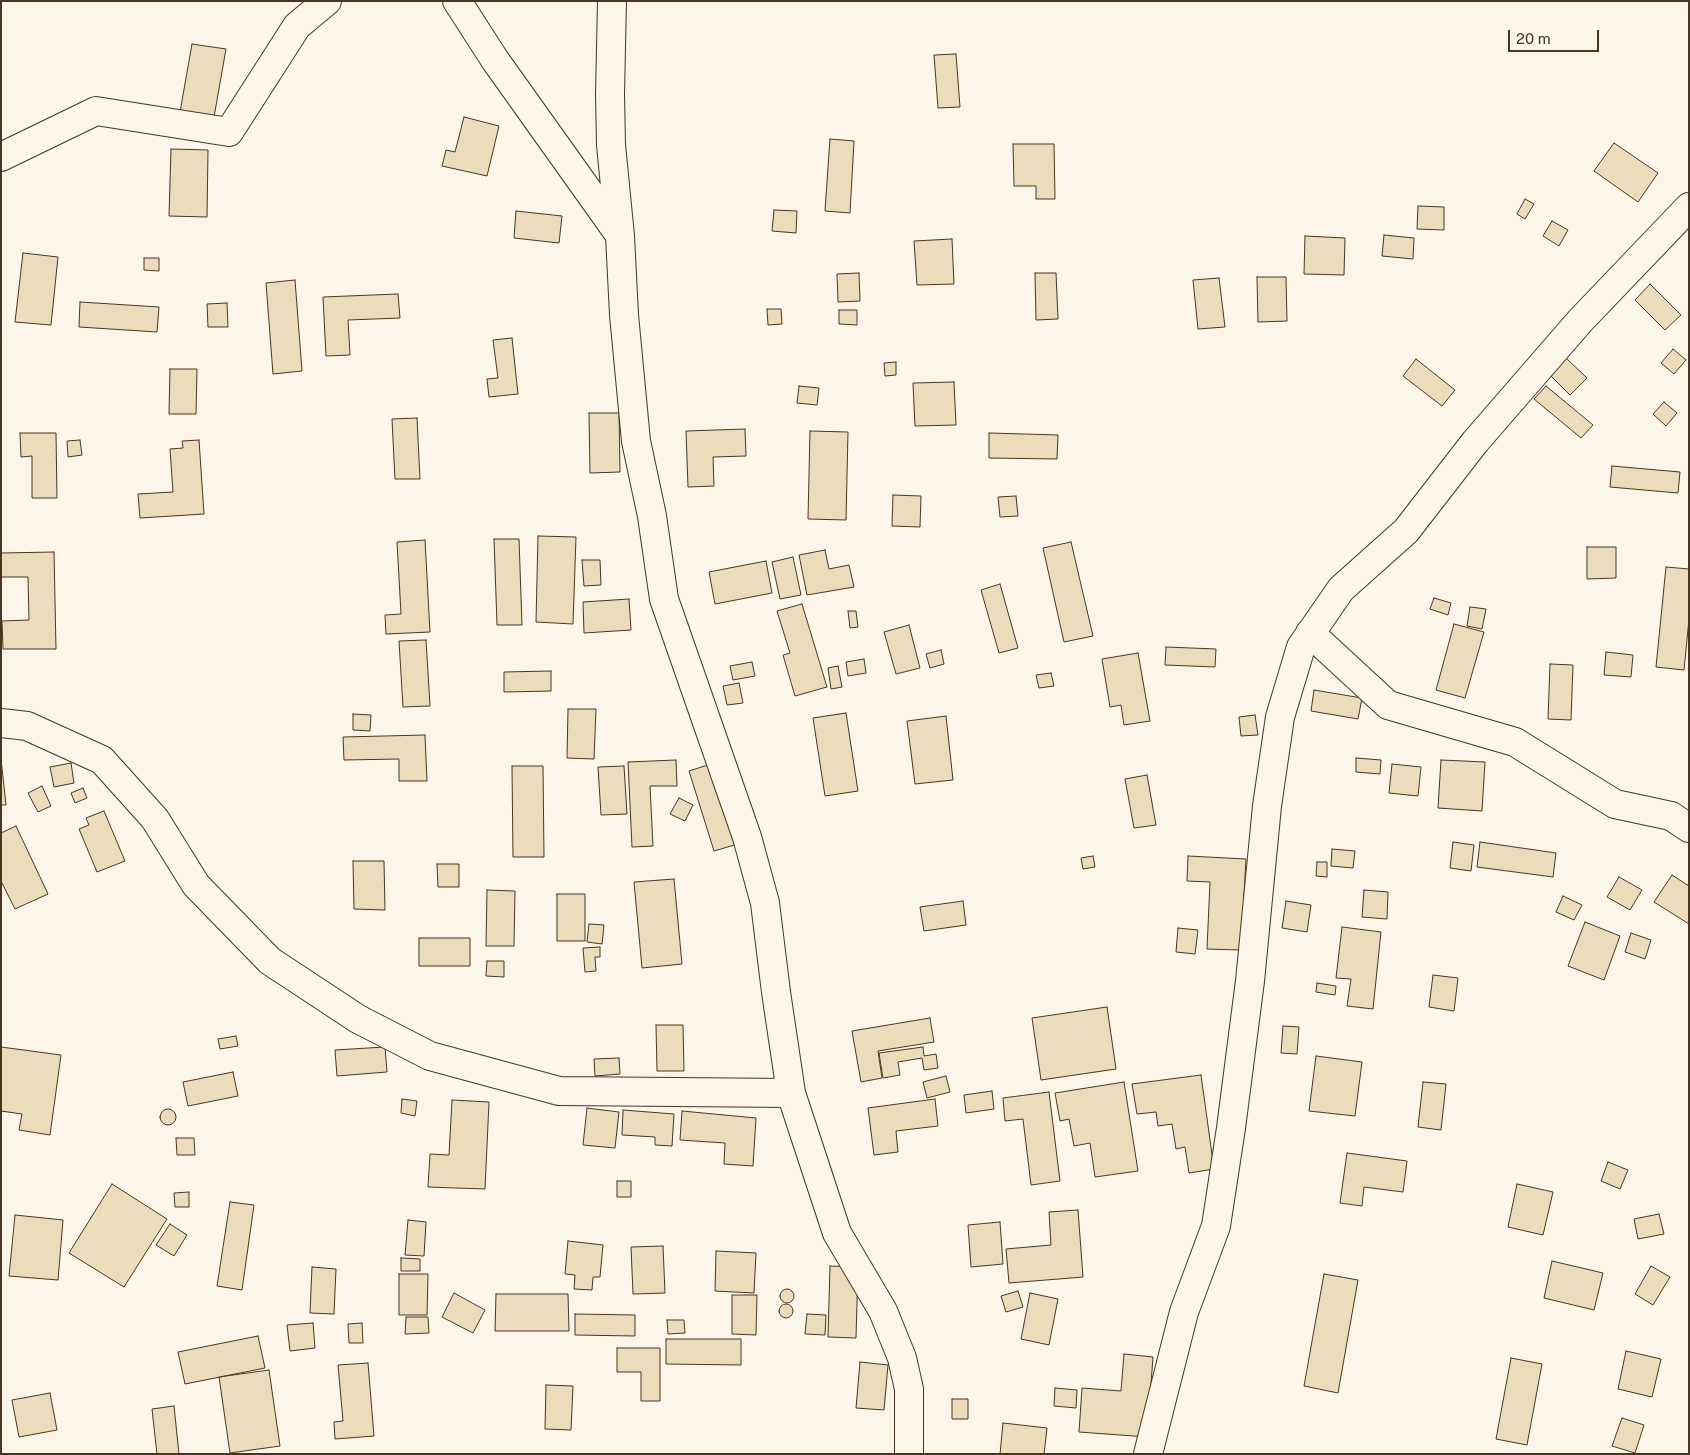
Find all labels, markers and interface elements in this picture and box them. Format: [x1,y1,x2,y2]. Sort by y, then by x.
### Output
scale bar [1510,20,1601,52]
text: 20 m [1516,30,1551,47]

